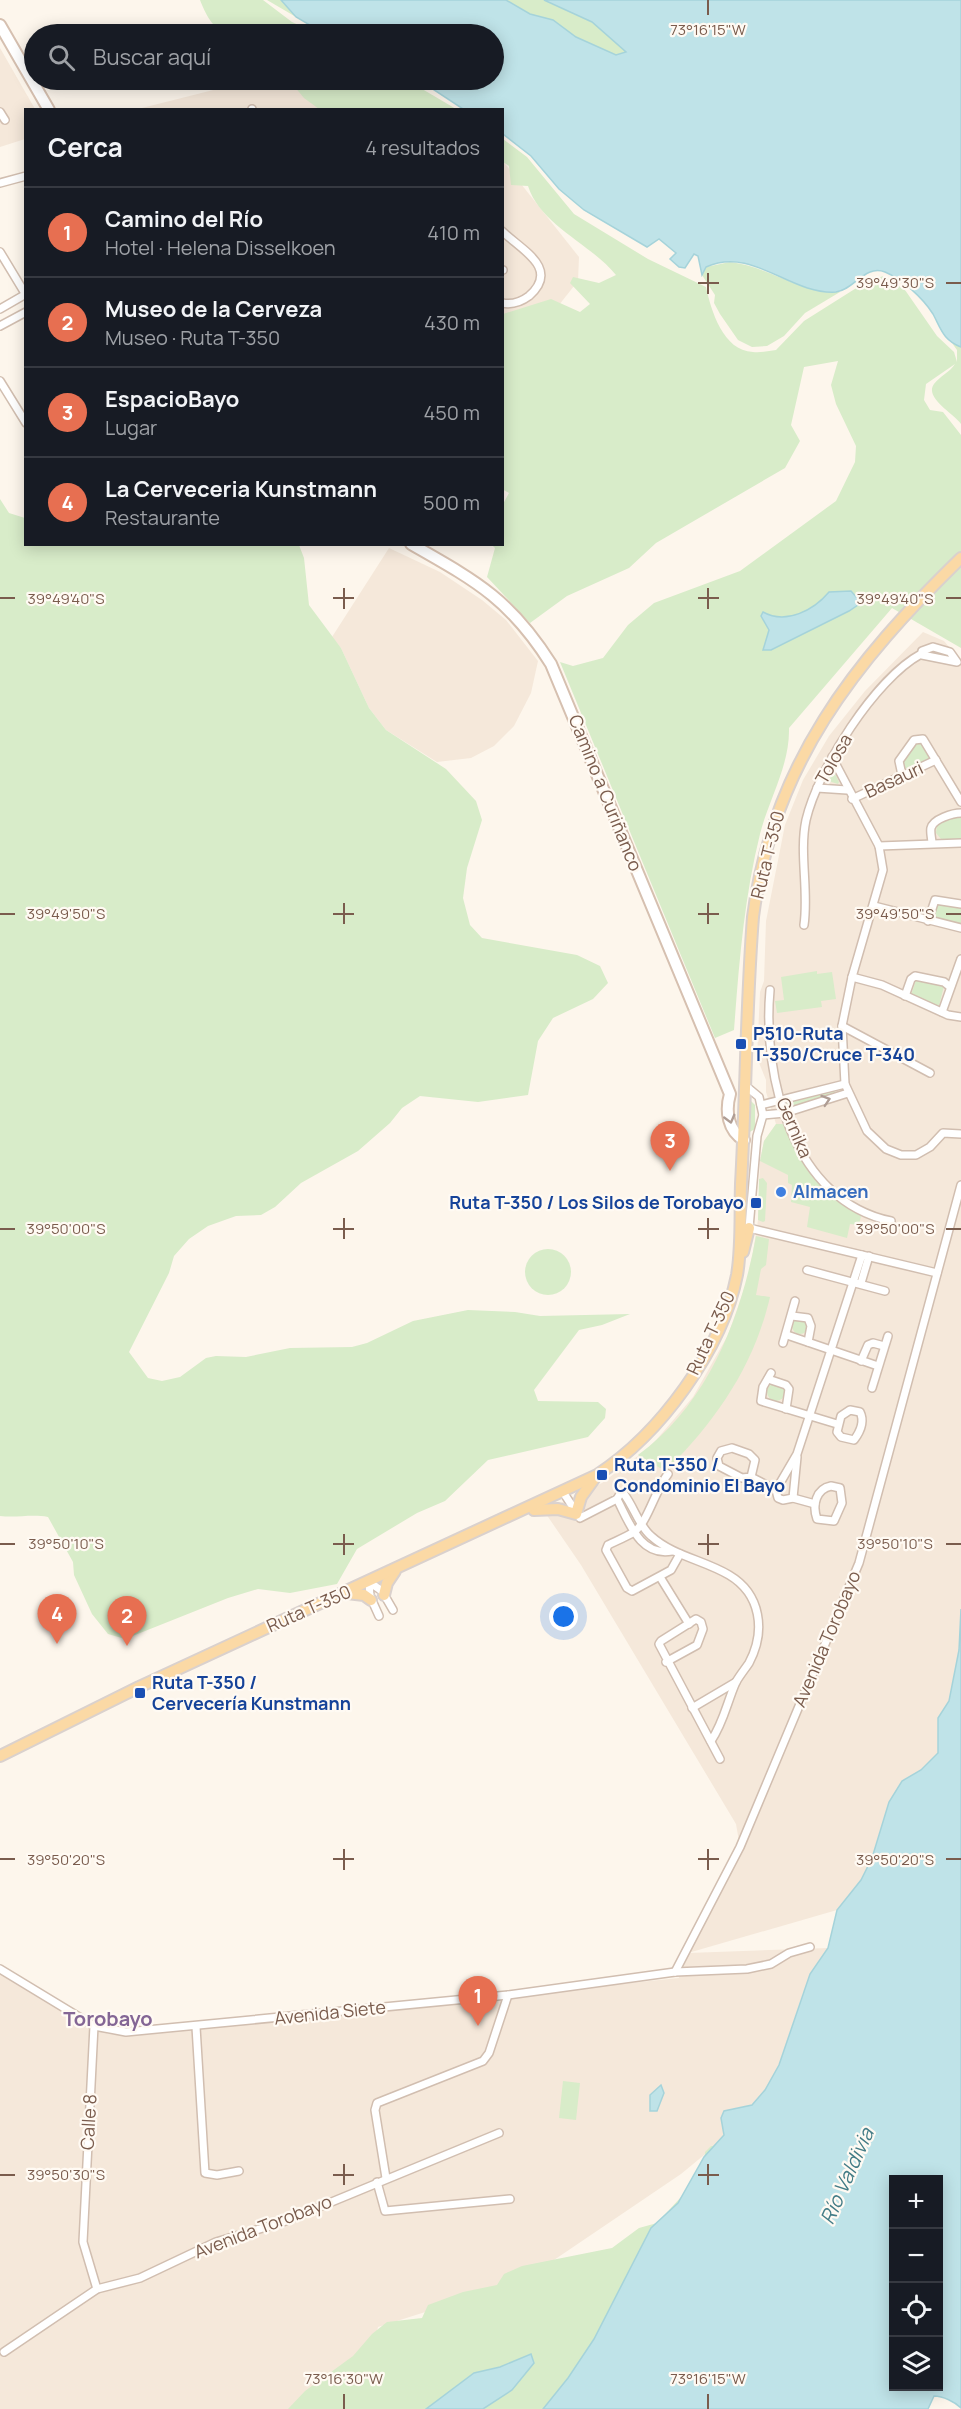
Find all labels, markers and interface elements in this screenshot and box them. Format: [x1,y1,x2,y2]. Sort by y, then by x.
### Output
text: 73°16'15"W [670,19,746,40]
search box [24,24,504,90]
icon: search [45,41,78,74]
text: Buscar aquí [93,42,211,72]
text: Cerca [48,129,123,165]
text: 4 resultados [365,134,480,161]
text: Camino del Río [105,204,263,234]
text: 1 [63,219,72,246]
text: 410 m [427,219,480,246]
text: Hotel · Helena Disselkoen [105,234,336,261]
text: 39°49'30"S [856,272,934,293]
text: Museo de la Cerveza [105,294,322,324]
text: 2 [62,309,73,336]
text: 430 m [424,309,480,336]
text: Museo · Ruta T-350 [105,324,280,351]
text: EspacioBayo [105,384,239,414]
text: 3 [62,399,73,426]
text: 450 m [424,399,480,426]
text: Lugar [105,414,157,441]
text: La Cerveceria Kunstmann [105,474,377,504]
text: 4 [61,489,74,516]
text: 500 m [423,489,480,516]
text: Restaurante [105,504,220,531]
text: 39°49'40"S [28,588,104,609]
text: 39°49'40"S [857,588,933,609]
street label: Camino a Curiñanco [564,711,648,874]
street label: Tolosa [809,729,857,788]
street label: Basauri [860,755,927,803]
street label: Ruta T-350 [745,808,790,901]
text: 39°49'50"S [27,903,105,924]
text: 39°49'50"S [856,903,934,924]
place label: P510-Ruta T-350/Cruce T-340 [753,1021,915,1066]
marker: P510-Ruta T-350/Cruce T-340 [734,1037,748,1051]
street label: Gernika [771,1094,818,1162]
one-way arrow [820,1094,831,1107]
one-way arrow [723,1114,736,1124]
pin: 3 [650,1122,690,1171]
place label: Almacen [793,1179,869,1203]
marker: Almacen [774,1185,788,1199]
place label: Ruta T-350 / Los Silos de Torobayo [449,1190,744,1214]
marker: Ruta T-350 / Los Silos de Torobayo [749,1196,763,1210]
text: 39°50'00"S [27,1218,105,1239]
text: 39°50'00"S [856,1218,934,1239]
street label: Ruta T-350 [680,1287,740,1378]
place label: Ruta T-350 / Condominio El Bayo [614,1452,785,1497]
marker: Ruta T-350 / Condominio El Bayo [595,1468,609,1482]
text: 39°50'10"S [28,1533,104,1554]
text: 39°50'10"S [857,1533,933,1554]
street label: Avenida Torobayo [787,1567,866,1710]
street label: Ruta T-350 [263,1579,355,1637]
pin: 4 [38,1594,76,1644]
pin: 2 [108,1596,146,1646]
your location [549,1602,578,1631]
place label: Ruta T-350 / Cervecería Kunstmann [152,1670,351,1715]
marker: Ruta T-350 / Cervecería Kunstmann [133,1686,147,1700]
text: 39°50'20"S [27,1849,105,1870]
text: 39°50'20"S [856,1849,934,1870]
pin: 1 [458,1976,498,2026]
street label: Avenida Siete [273,1994,387,2030]
district label: Torobayo [63,2005,153,2032]
street label: Calle 8 [75,2093,101,2150]
water label: Río Valdivia [813,2123,880,2228]
text: 39°50'30"S [27,2164,105,2185]
map controls [889,2175,943,2391]
button: + [889,2175,943,2229]
street label: Avenida Torobayo [190,2189,335,2263]
button: − [889,2229,943,2283]
button: locate [889,2283,943,2337]
button: layers [889,2337,943,2391]
text: 73°16'30"W [305,2368,383,2389]
text: 73°16'15"W [670,2368,746,2389]

